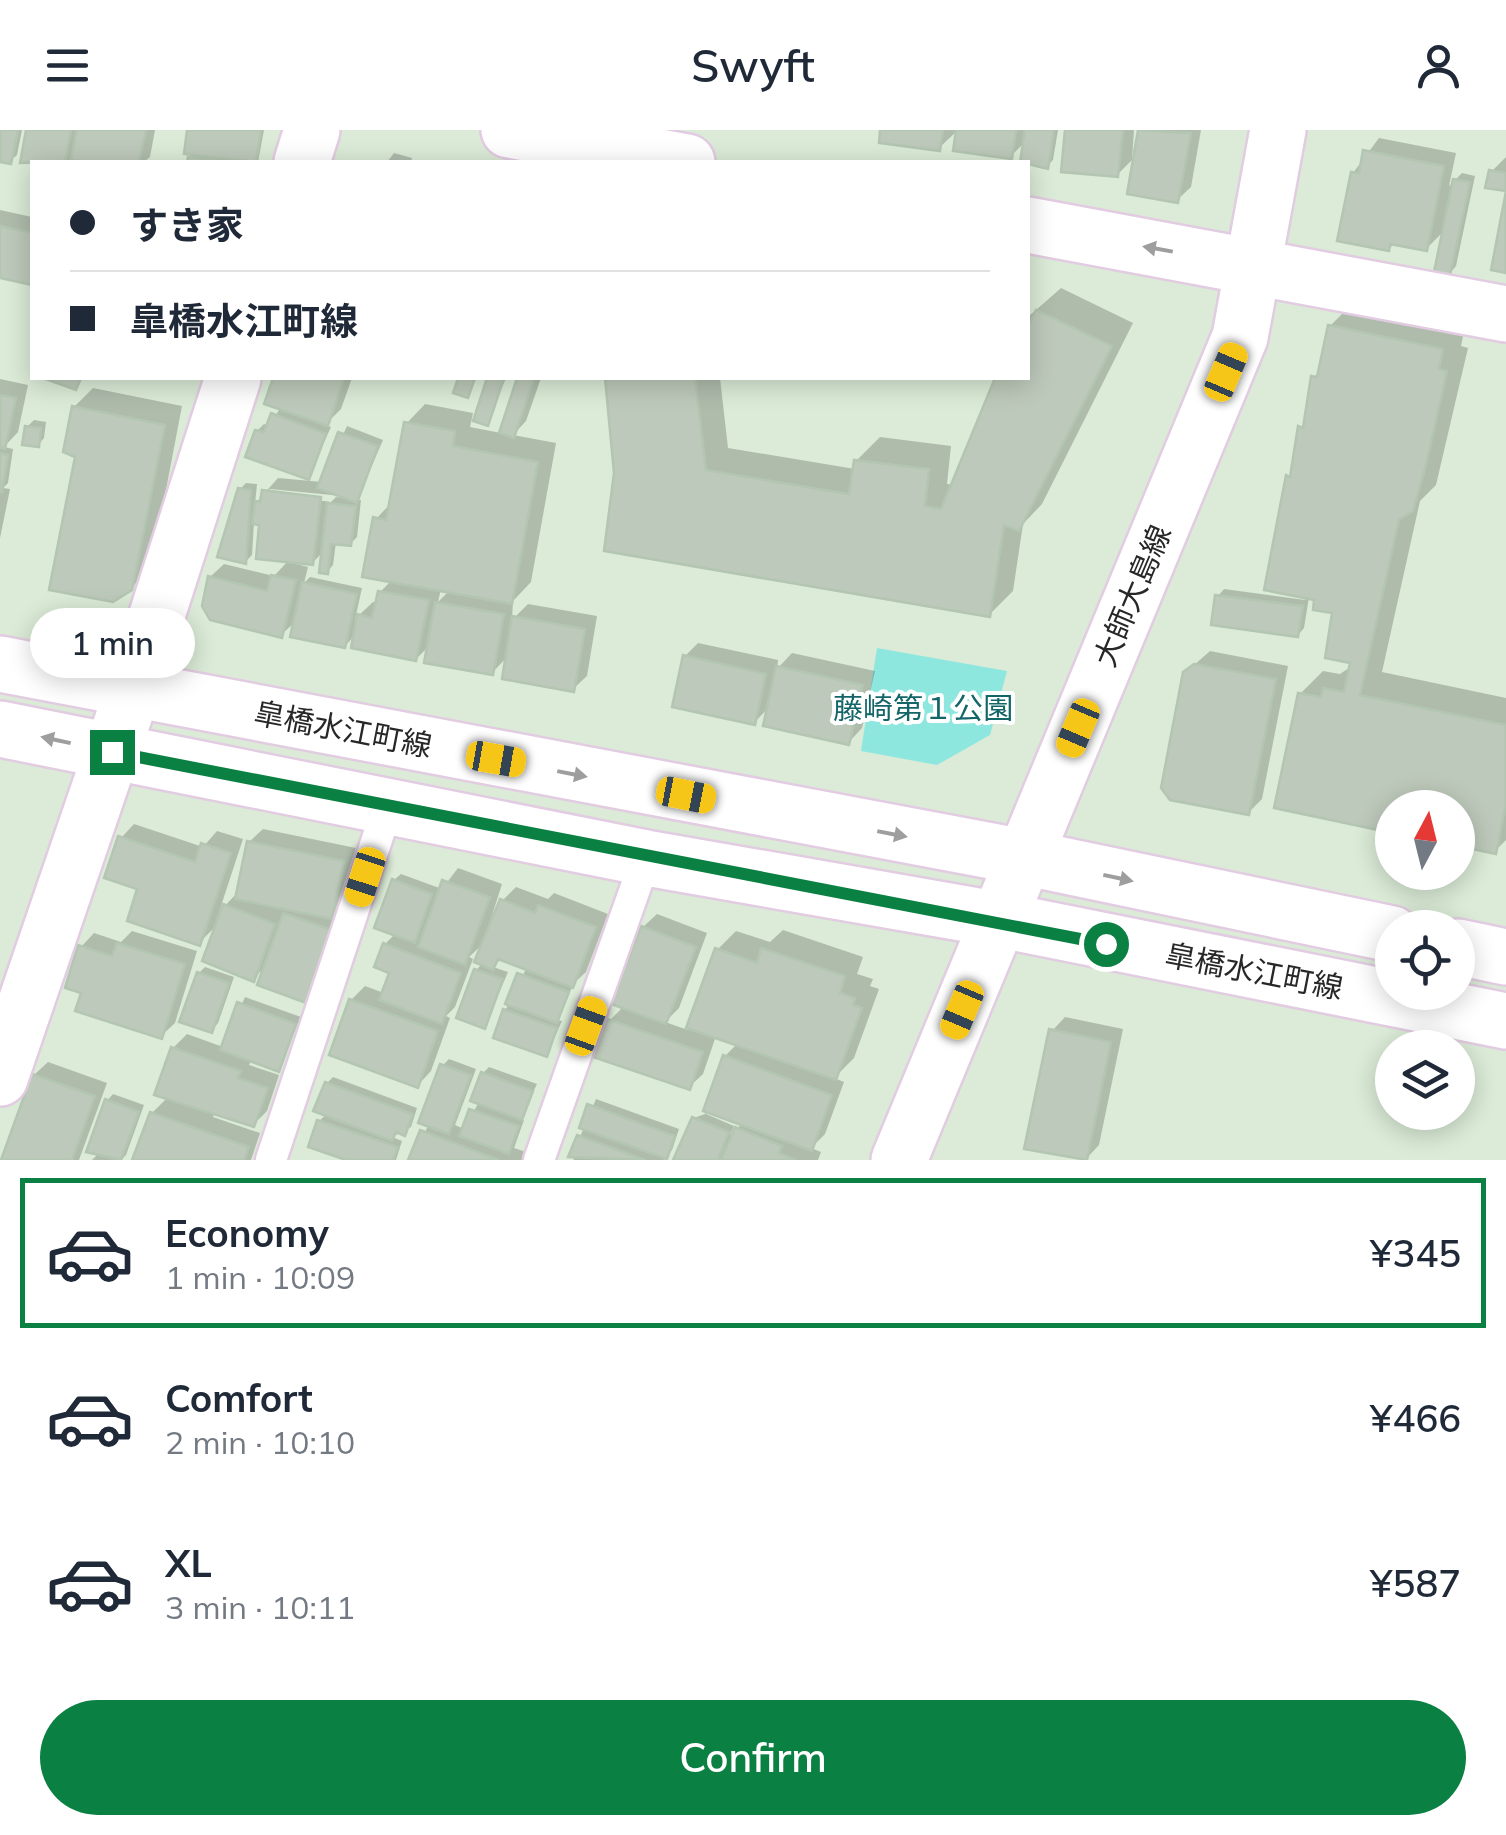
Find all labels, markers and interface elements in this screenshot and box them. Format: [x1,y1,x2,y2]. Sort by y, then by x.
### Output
text: Swyft [691,37,815,93]
icon: menu [40,38,95,93]
icon: person [1411,38,1466,93]
text: すき家 [130,201,244,249]
one-way arrow [1141,241,1173,256]
text: 皐橋水江町線 [130,297,358,345]
car [1200,339,1252,405]
street label: 大師大島線 [1085,519,1179,672]
callout: 1 min [29,607,194,677]
text: 1 min [71,623,154,663]
park label: 藤崎第１公園 [833,689,1013,727]
street label: 皐橋水江町線 [251,693,435,765]
car [1052,695,1104,761]
route end [90,730,135,775]
one-way arrow [40,732,71,748]
car [464,739,528,779]
one-way arrow [557,766,588,782]
car [654,775,718,815]
north arrow [1375,790,1475,890]
map controls [1375,790,1475,1130]
one-way arrow [877,826,908,842]
car [341,844,389,910]
one-way arrow [1103,870,1134,886]
button: locate [1375,910,1475,1010]
route start [1084,922,1129,967]
street label: 皐橋水江町線 [1162,935,1346,1007]
car [936,977,988,1043]
car [562,993,610,1059]
button: layers [1375,1030,1475,1130]
icon: car [45,1208,135,1298]
text: Economy [165,1209,329,1257]
text: ¥345 [1370,1229,1461,1277]
text: 1 min · 10:09 [165,1257,355,1297]
icon: car [45,1373,135,1463]
text: Comfort [165,1374,313,1422]
text: ¥466 [1370,1394,1461,1442]
text: 2 min · 10:10 [165,1422,355,1462]
icon: car [45,1538,135,1628]
text: XL [165,1539,212,1587]
text: ¥587 [1370,1559,1461,1607]
text: 3 min · 10:11 [165,1587,355,1627]
button: Confirm [40,1700,1466,1815]

